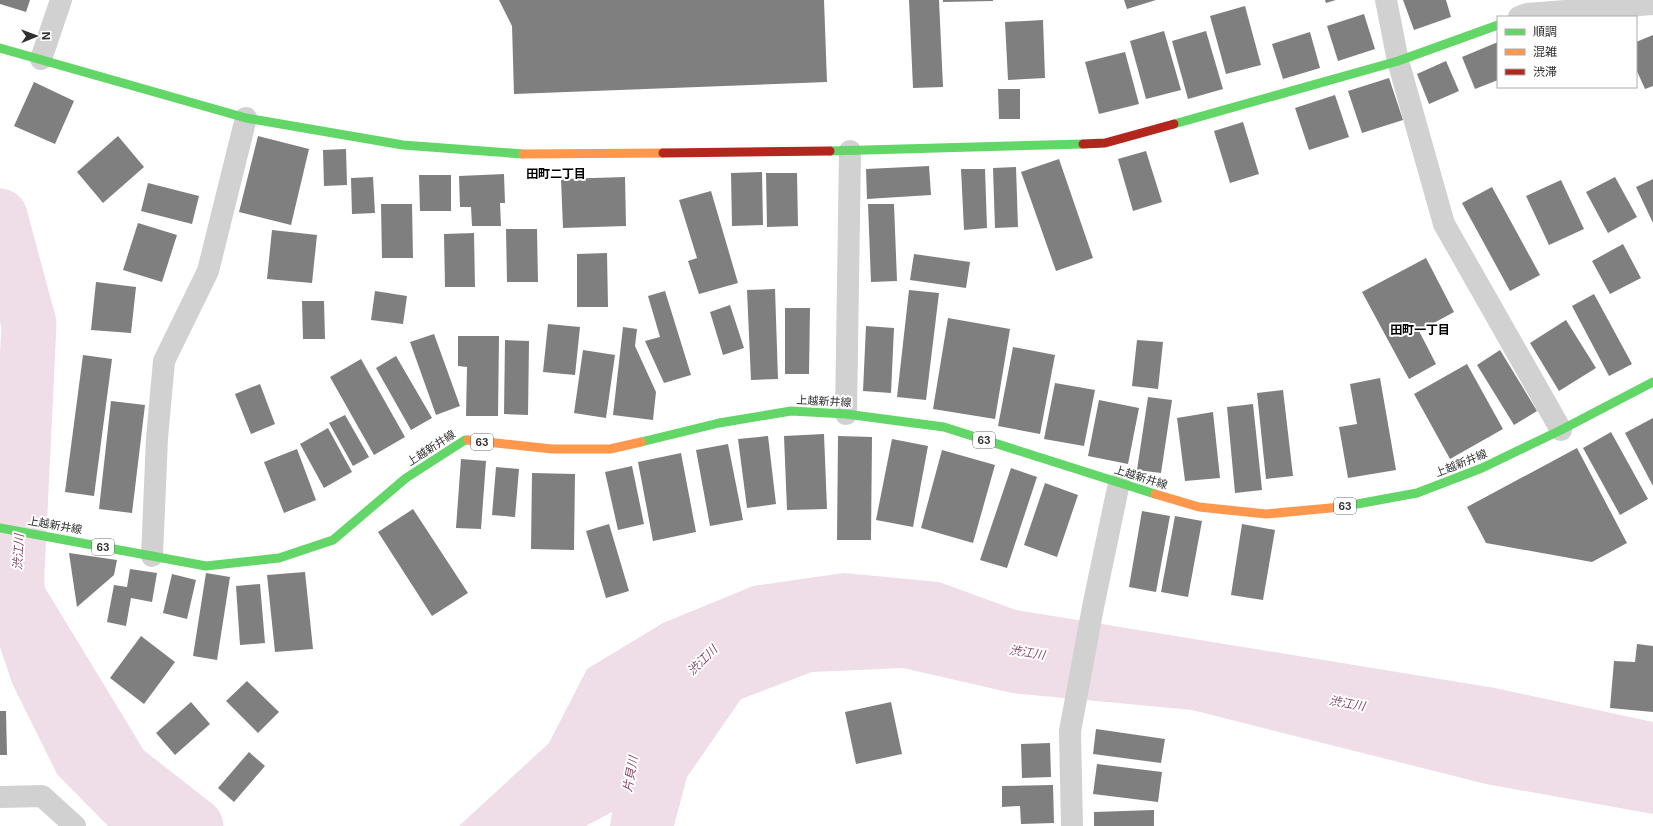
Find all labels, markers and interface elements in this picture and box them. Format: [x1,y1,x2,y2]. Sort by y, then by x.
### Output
north arrow [16,16,56,56]
legend [1497,16,1637,88]
text: 順調 [1533,24,1557,39]
text: N [39,32,53,40]
text: 混雑 [1533,44,1557,59]
text: 渋滞 [1533,64,1557,79]
district label: 田町二丁目 [526,166,586,181]
district label: 田町一丁目 [1390,322,1450,337]
street label: 上越新井線 [796,393,852,409]
street label: 上越新井線 [404,427,458,469]
road number: 63 [973,432,995,448]
road number: 63 [471,434,493,450]
street label: 上越新井線 [1433,446,1489,480]
street label: 上越新井線 [1113,462,1169,492]
road number: 63 [1334,498,1356,514]
street label: 上越新井線 [27,513,83,537]
water label: 渋江川 [10,532,27,570]
road number: 63 [92,539,114,555]
water label: 渋江川 [684,641,721,678]
water label: 渋江川 [1008,642,1048,663]
water label: 渋江川 [1328,692,1368,714]
water label: 片貝川 [619,753,641,793]

